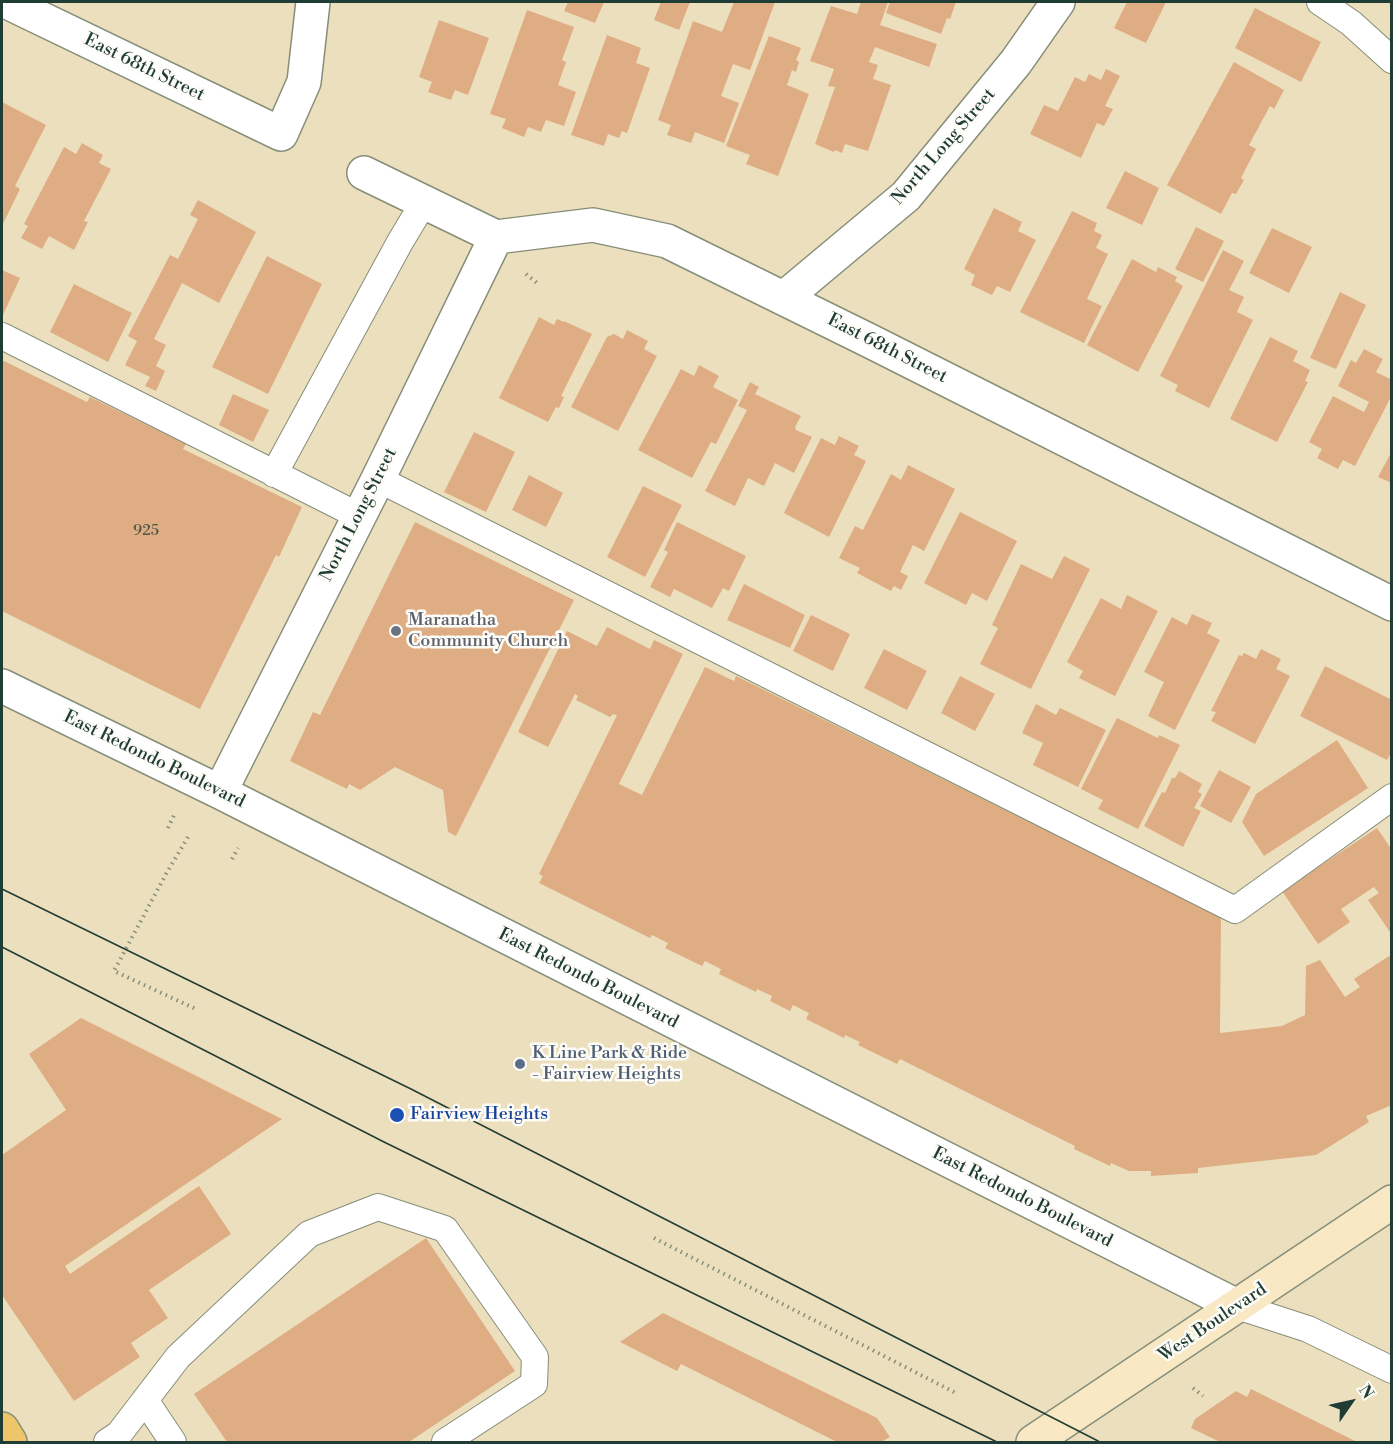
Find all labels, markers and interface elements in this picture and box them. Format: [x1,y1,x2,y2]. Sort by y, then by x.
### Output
street label: East 68th Street [80,29,208,107]
street label: North Long Street [888,84,1000,210]
street label: East 68th Street [824,310,950,388]
street label: North Long Street [316,444,402,586]
house number: 925 [133,522,159,540]
place label: Maranatha Community Church [408,610,568,652]
marker: Maranatha Community Church [389,624,403,638]
street label: East Redondo Boulevard [60,707,248,813]
street label: East Redondo Boulevard [494,924,682,1034]
place label: K Line Park & Ride - Fairview Heights [532,1043,687,1086]
marker: K Line Park & Ride - Fairview Heights [513,1057,527,1071]
place label: Fairview Heights [410,1104,548,1126]
marker: Fairview Heights [388,1106,406,1124]
street label: East Redondo Boulevard [928,1143,1116,1253]
street label: West Boulevard [1155,1279,1271,1367]
north arrow [1321,1372,1381,1432]
text: N [1354,1381,1378,1403]

